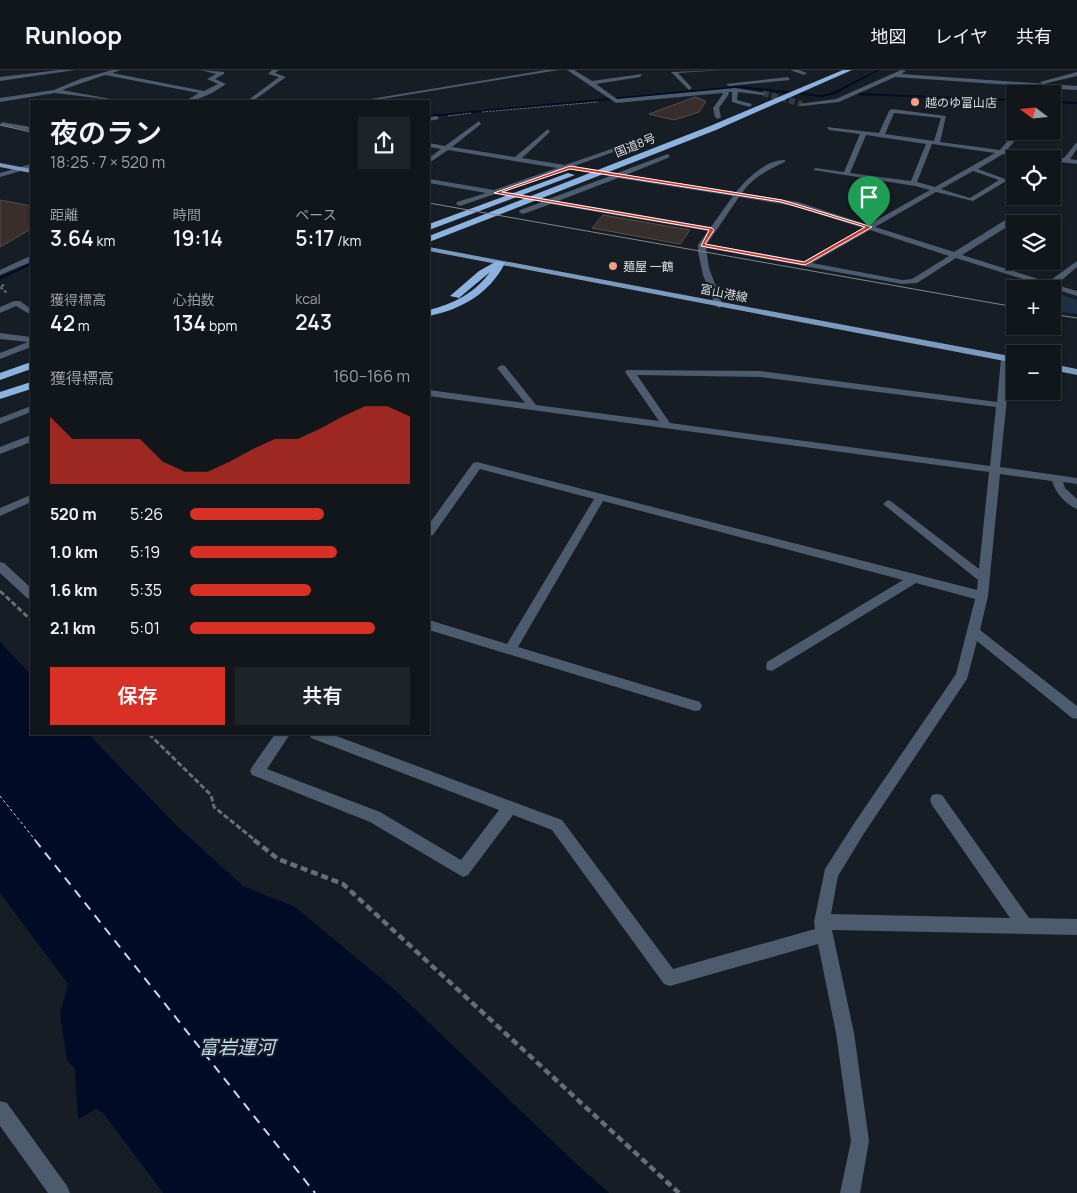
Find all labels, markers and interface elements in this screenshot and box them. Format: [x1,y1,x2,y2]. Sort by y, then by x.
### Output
text: Runloop [25,18,122,51]
text: 地図 [871,24,907,48]
text: レイヤ [935,24,988,48]
text: 共有 [1016,24,1052,48]
north arrow [1006,85,1061,140]
map controls [1006,85,1061,400]
place label: 越のゆ富山店 [925,94,997,111]
marker: 越のゆ富山店 [909,96,921,108]
text: 夜のラン [50,113,162,151]
button: share [358,117,410,169]
street label: 国道8号 [612,129,658,161]
button: locate [1006,150,1061,205]
text: 18:25 · 7 × 520 m [50,151,165,173]
pin [848,176,890,227]
icon: arrive [855,183,883,211]
text: 距離 [50,205,78,224]
text: 時間 [173,205,201,224]
text: ペース [295,205,337,224]
button: layers [1006,215,1061,270]
text: 3.64 [50,224,94,252]
text: 19:14 [173,224,223,252]
text: 5:17 [295,224,334,252]
text: km [94,231,115,250]
text: /km [334,231,361,250]
place label: 麺屋 一鶴 [623,258,673,275]
marker: 麺屋 一鶴 [607,260,619,272]
street label: 富山港線 [699,280,749,306]
button: + [1006,280,1061,335]
text: kcal [295,289,321,308]
text: 獲得標高 [50,290,106,309]
text: 心拍数 [173,290,215,309]
text: 243 [295,308,332,336]
text: 42 [50,309,75,337]
text: 134 [173,309,206,337]
text: m [75,316,90,335]
text: bpm [206,316,237,335]
button: − [1006,345,1061,400]
text: 160–166 m [333,365,410,387]
text: 獲得標高 [50,367,114,389]
text: 520 m [50,503,97,525]
text: 5:26 [130,503,163,525]
text: 1.0 km [50,541,98,563]
text: 5:19 [130,541,160,563]
text: 1.6 km [50,579,97,601]
text: 5:35 [130,579,162,601]
text: 2.1 km [50,617,96,639]
text: 5:01 [130,617,160,639]
button: 保存 [50,667,225,725]
button: 共有 [235,667,410,725]
water label: 富岩運河 [199,1034,279,1060]

